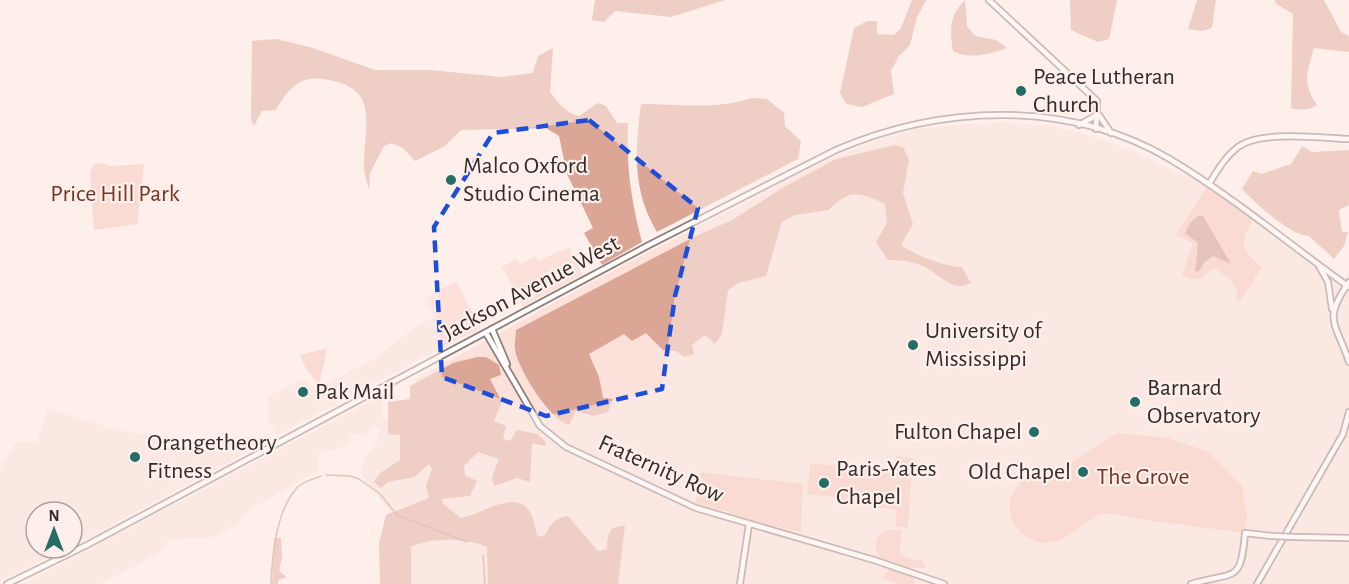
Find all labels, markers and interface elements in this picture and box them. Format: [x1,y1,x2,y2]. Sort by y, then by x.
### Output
place label: Peace Lutheran Church [1033,65,1175,117]
marker: Peace Lutheran Church [1014,84,1028,98]
place label: Malco Oxford Studio Cinema [463,154,600,206]
marker: Malco Oxford Studio Cinema [444,173,458,187]
park label: Price Hill Park [50,182,180,206]
street label: Jackson Avenue West [438,231,624,345]
place label: University of Mississippi [925,319,1043,371]
marker: University of Mississippi [906,338,920,352]
place label: Barnard Observatory [1147,376,1261,428]
place label: Pak Mail [315,380,394,404]
marker: Pak Mail [296,385,310,399]
marker: Barnard Observatory [1128,395,1142,409]
place label: Fulton Chapel [894,420,1022,444]
marker: Fulton Chapel [1027,425,1041,439]
place label: Orangetheory Fitness [147,431,277,483]
street label: Fraternity Row [595,431,727,507]
marker: Orangetheory Fitness [128,450,142,464]
place label: Paris-Yates Chapel [836,457,937,509]
place label: Old Chapel [968,460,1071,484]
marker: Old Chapel [1076,465,1090,479]
park label: The Grove [1097,465,1190,489]
marker: Paris-Yates Chapel [817,476,831,490]
north arrow [24,500,84,560]
text: N [48,508,60,524]

